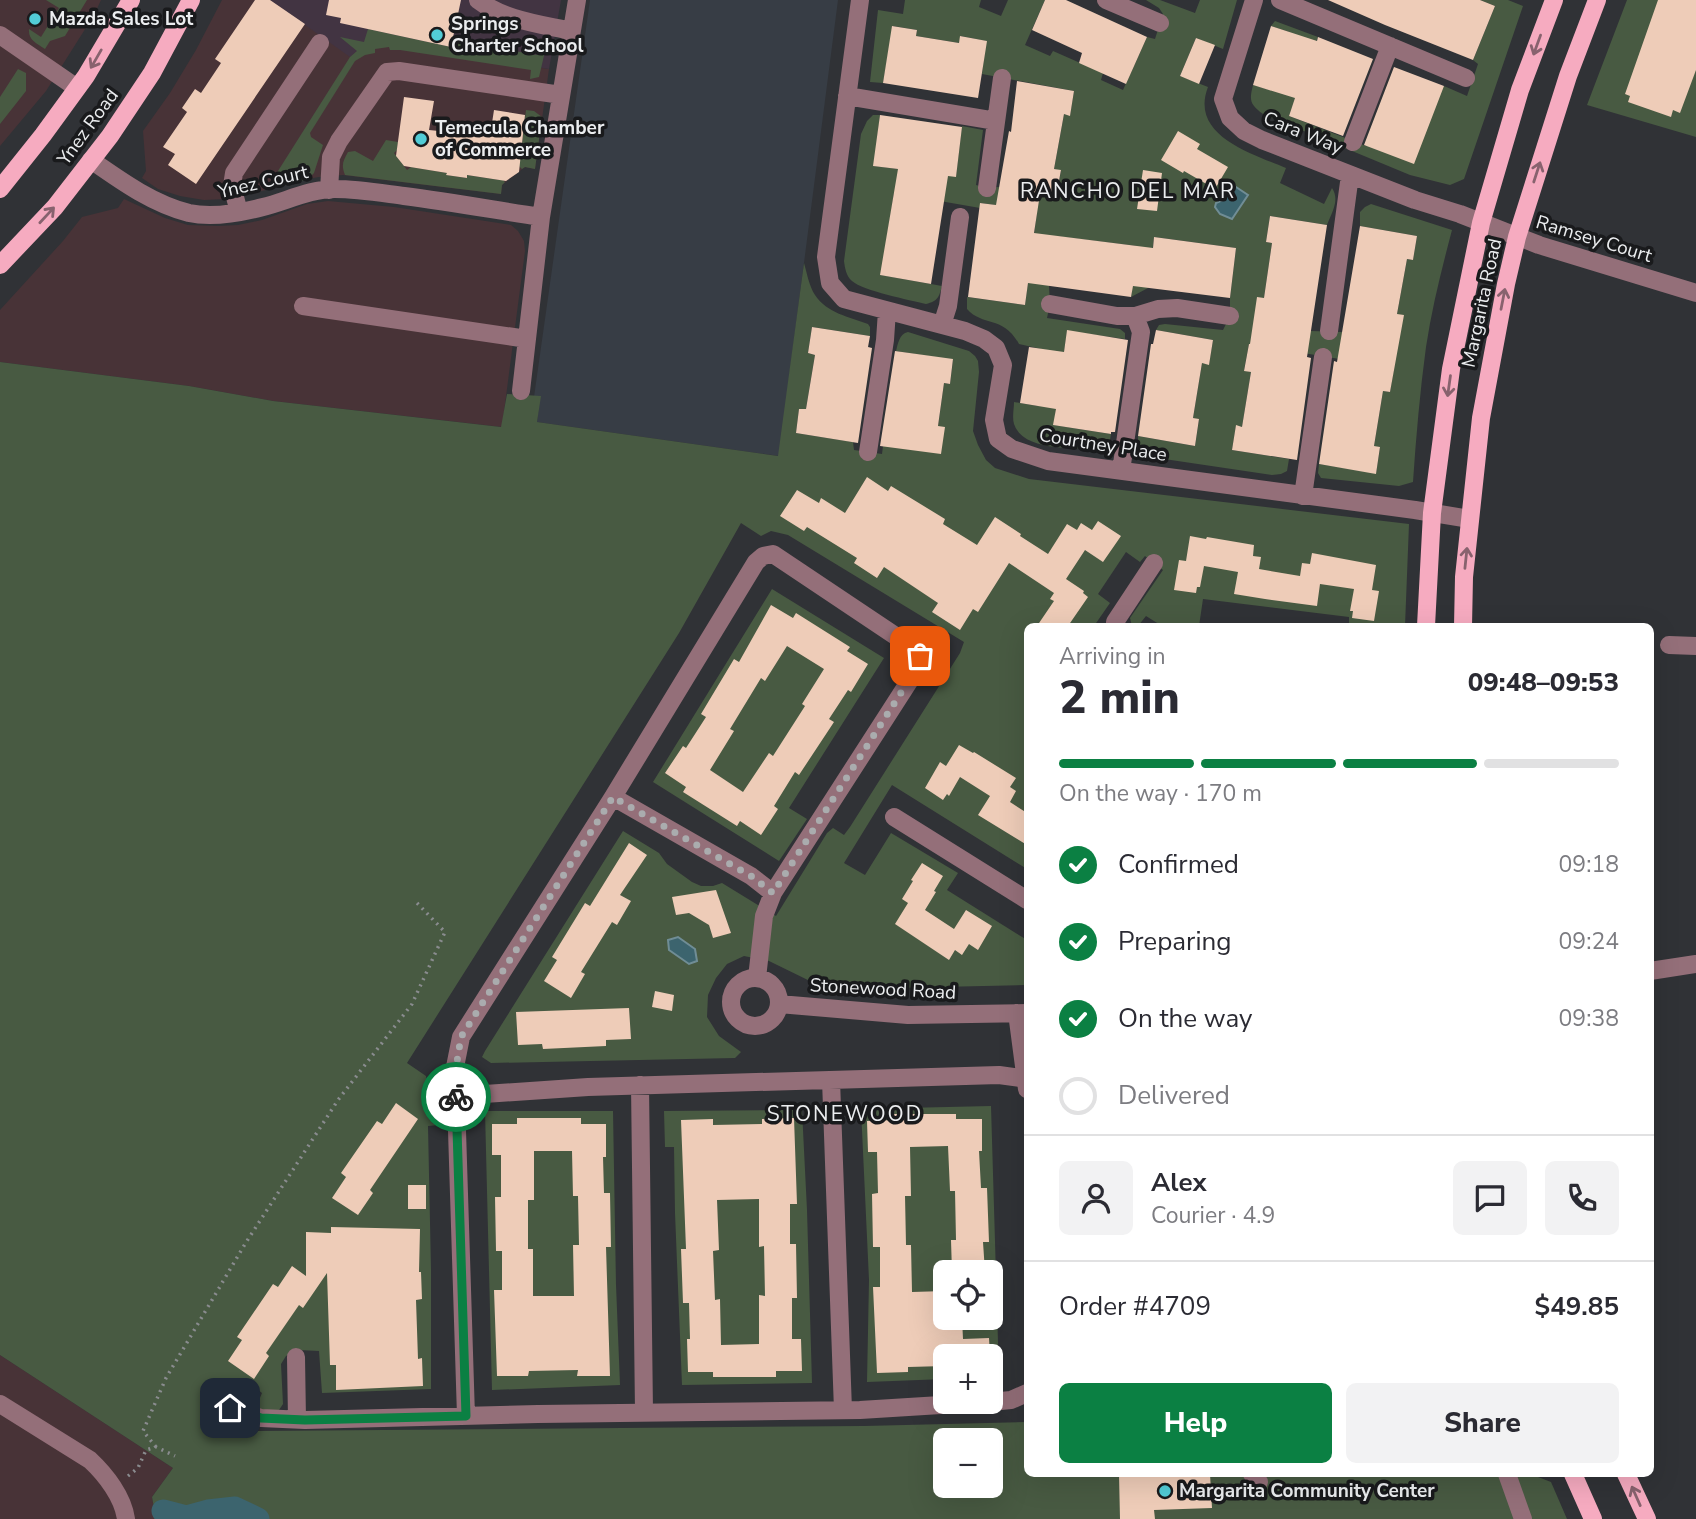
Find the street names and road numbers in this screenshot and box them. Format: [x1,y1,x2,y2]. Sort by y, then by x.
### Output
street label: Ynez Road [51,84,125,171]
street label: Cara Way [1259,105,1347,161]
street label: Ynez Court [214,159,311,205]
street label: Ramsey Court [1533,209,1656,269]
street label: Margarita Road [1456,236,1508,370]
street label: Courtney Place [1037,422,1169,468]
street label: Stonewood Road [809,972,957,1006]

